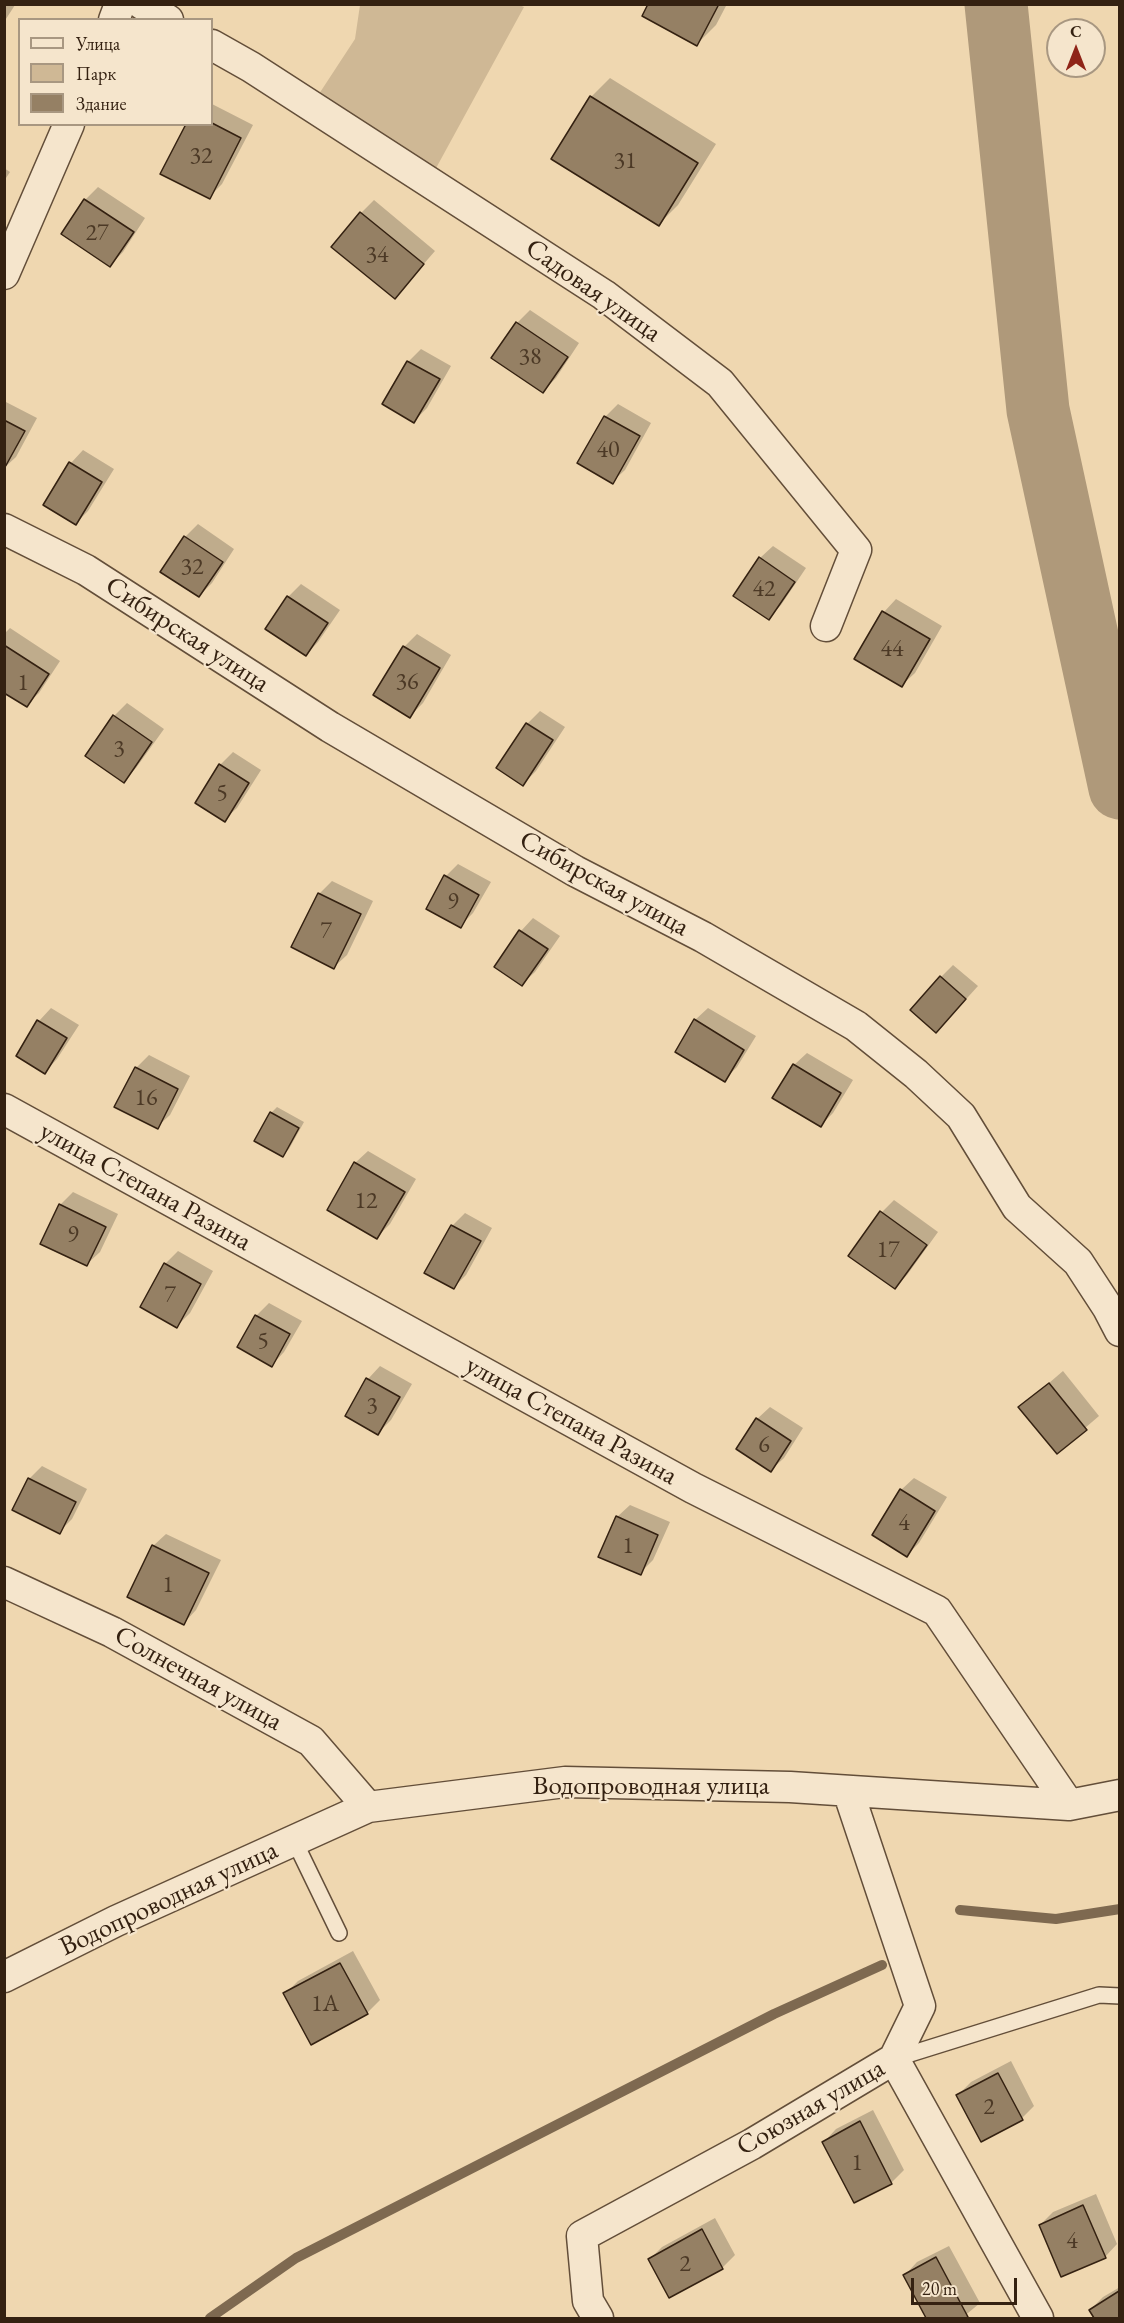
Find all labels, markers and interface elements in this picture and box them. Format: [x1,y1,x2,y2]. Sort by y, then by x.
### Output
legend [18,18,213,126]
north arrow [1046,18,1106,78]
text: С [1070,21,1082,42]
text: Улица [76,32,120,55]
text: Парк [76,62,116,85]
text: Здание [76,92,126,115]
house number: 32 [189,142,213,170]
house number: 31 [613,147,637,175]
house number: 27 [85,219,109,247]
street label: Садовая улица [519,232,667,350]
house number: 34 [365,241,389,269]
house number: 38 [518,343,542,371]
house number: 40 [596,436,620,464]
house number: 32 [180,553,204,581]
street label: Сибирская улица [99,570,275,700]
house number: 42 [752,575,776,603]
house number: 44 [880,635,904,663]
house number: 36 [395,668,419,696]
house number: 1 [17,669,29,697]
house number: 3 [113,735,125,763]
house number: 5 [216,779,228,807]
street label: Сибирская улица [514,824,694,944]
house number: 9 [447,888,459,916]
house number: 7 [320,917,332,945]
house number: 16 [134,1084,158,1112]
street label: улица Степана Разина [33,1115,257,1259]
house number: 12 [354,1187,378,1215]
house number: 9 [67,1221,79,1249]
house number: 17 [876,1236,900,1264]
house number: 7 [164,1281,176,1309]
house number: 5 [257,1327,269,1355]
street label: улица Степана Разина [459,1349,683,1493]
house number: 3 [366,1392,378,1420]
house number: 6 [758,1431,770,1459]
house number: 4 [898,1509,910,1537]
house number: 1 [622,1532,634,1560]
house number: 1 [162,1571,174,1599]
street label: Солнечная улица [108,1620,288,1738]
street label: Водопроводная улица [533,1771,769,1803]
street label: Водопроводная улица [55,1834,283,1964]
house number: 1А [311,1990,339,2018]
street label: Союзная улица [731,2053,891,2163]
house number: 2 [983,2093,995,2121]
house number: 1 [851,2149,863,2177]
house number: 4 [1066,2227,1078,2255]
house number: 2 [679,2250,691,2278]
scale bar [914,2266,1020,2304]
text: 20 m [922,2277,957,2300]

